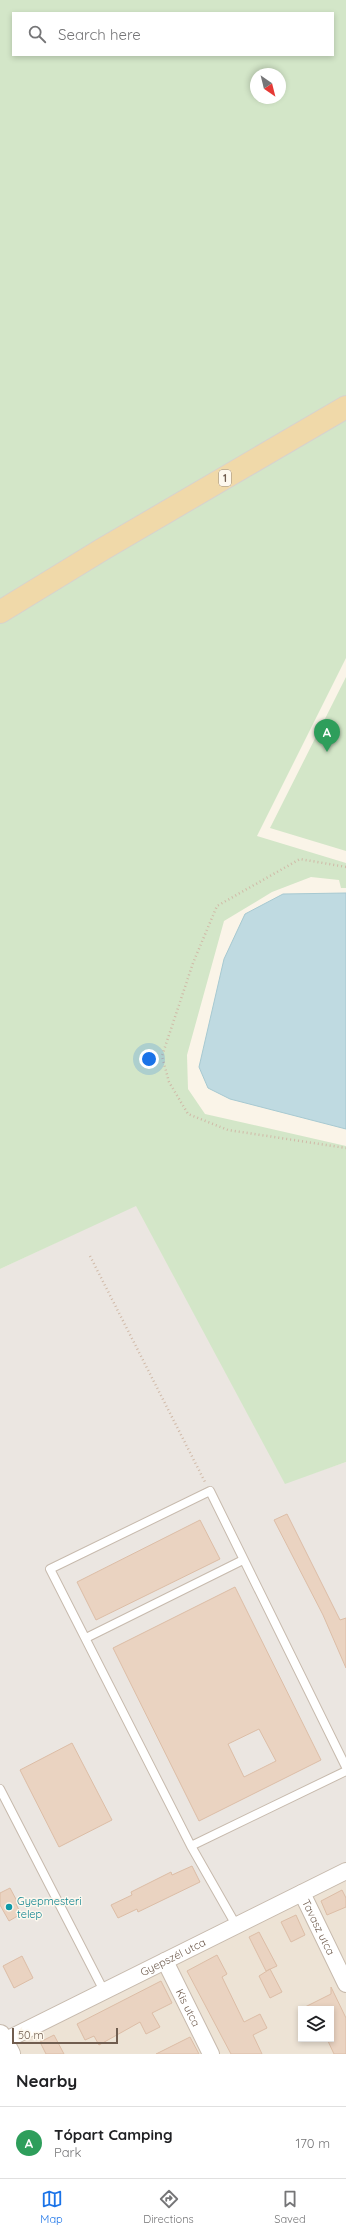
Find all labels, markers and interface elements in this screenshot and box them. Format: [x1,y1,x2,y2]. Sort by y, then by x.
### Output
search box [12,12,334,56]
icon: search [26,23,48,45]
text: Search here [58,25,141,44]
north arrow [250,68,286,104]
road number: 1 [219,470,231,486]
pin: A [314,719,340,752]
your location [139,1049,159,1069]
place label: Gyepmesteri telep [17,1894,82,1921]
street label: Tavasz utca [299,1897,338,1957]
marker: Gyepmesteri telep [4,1902,14,1912]
street label: Gyepszél utca [138,1935,208,1979]
street label: Kis utca [173,1986,203,2029]
map controls [298,2006,334,2042]
button: layers [298,2006,334,2042]
scale bar [12,2026,118,2045]
text: 50 m [18,2028,44,2042]
text: Nearby [16,2070,77,2091]
text: Tópart Camping [54,2125,173,2144]
text: A [25,2135,33,2151]
text: 170 m [295,2135,330,2151]
text: Park [54,2144,82,2160]
tab: Map [40,2188,63,2226]
tab: Directions [143,2188,194,2226]
tab: Saved [274,2188,306,2226]

